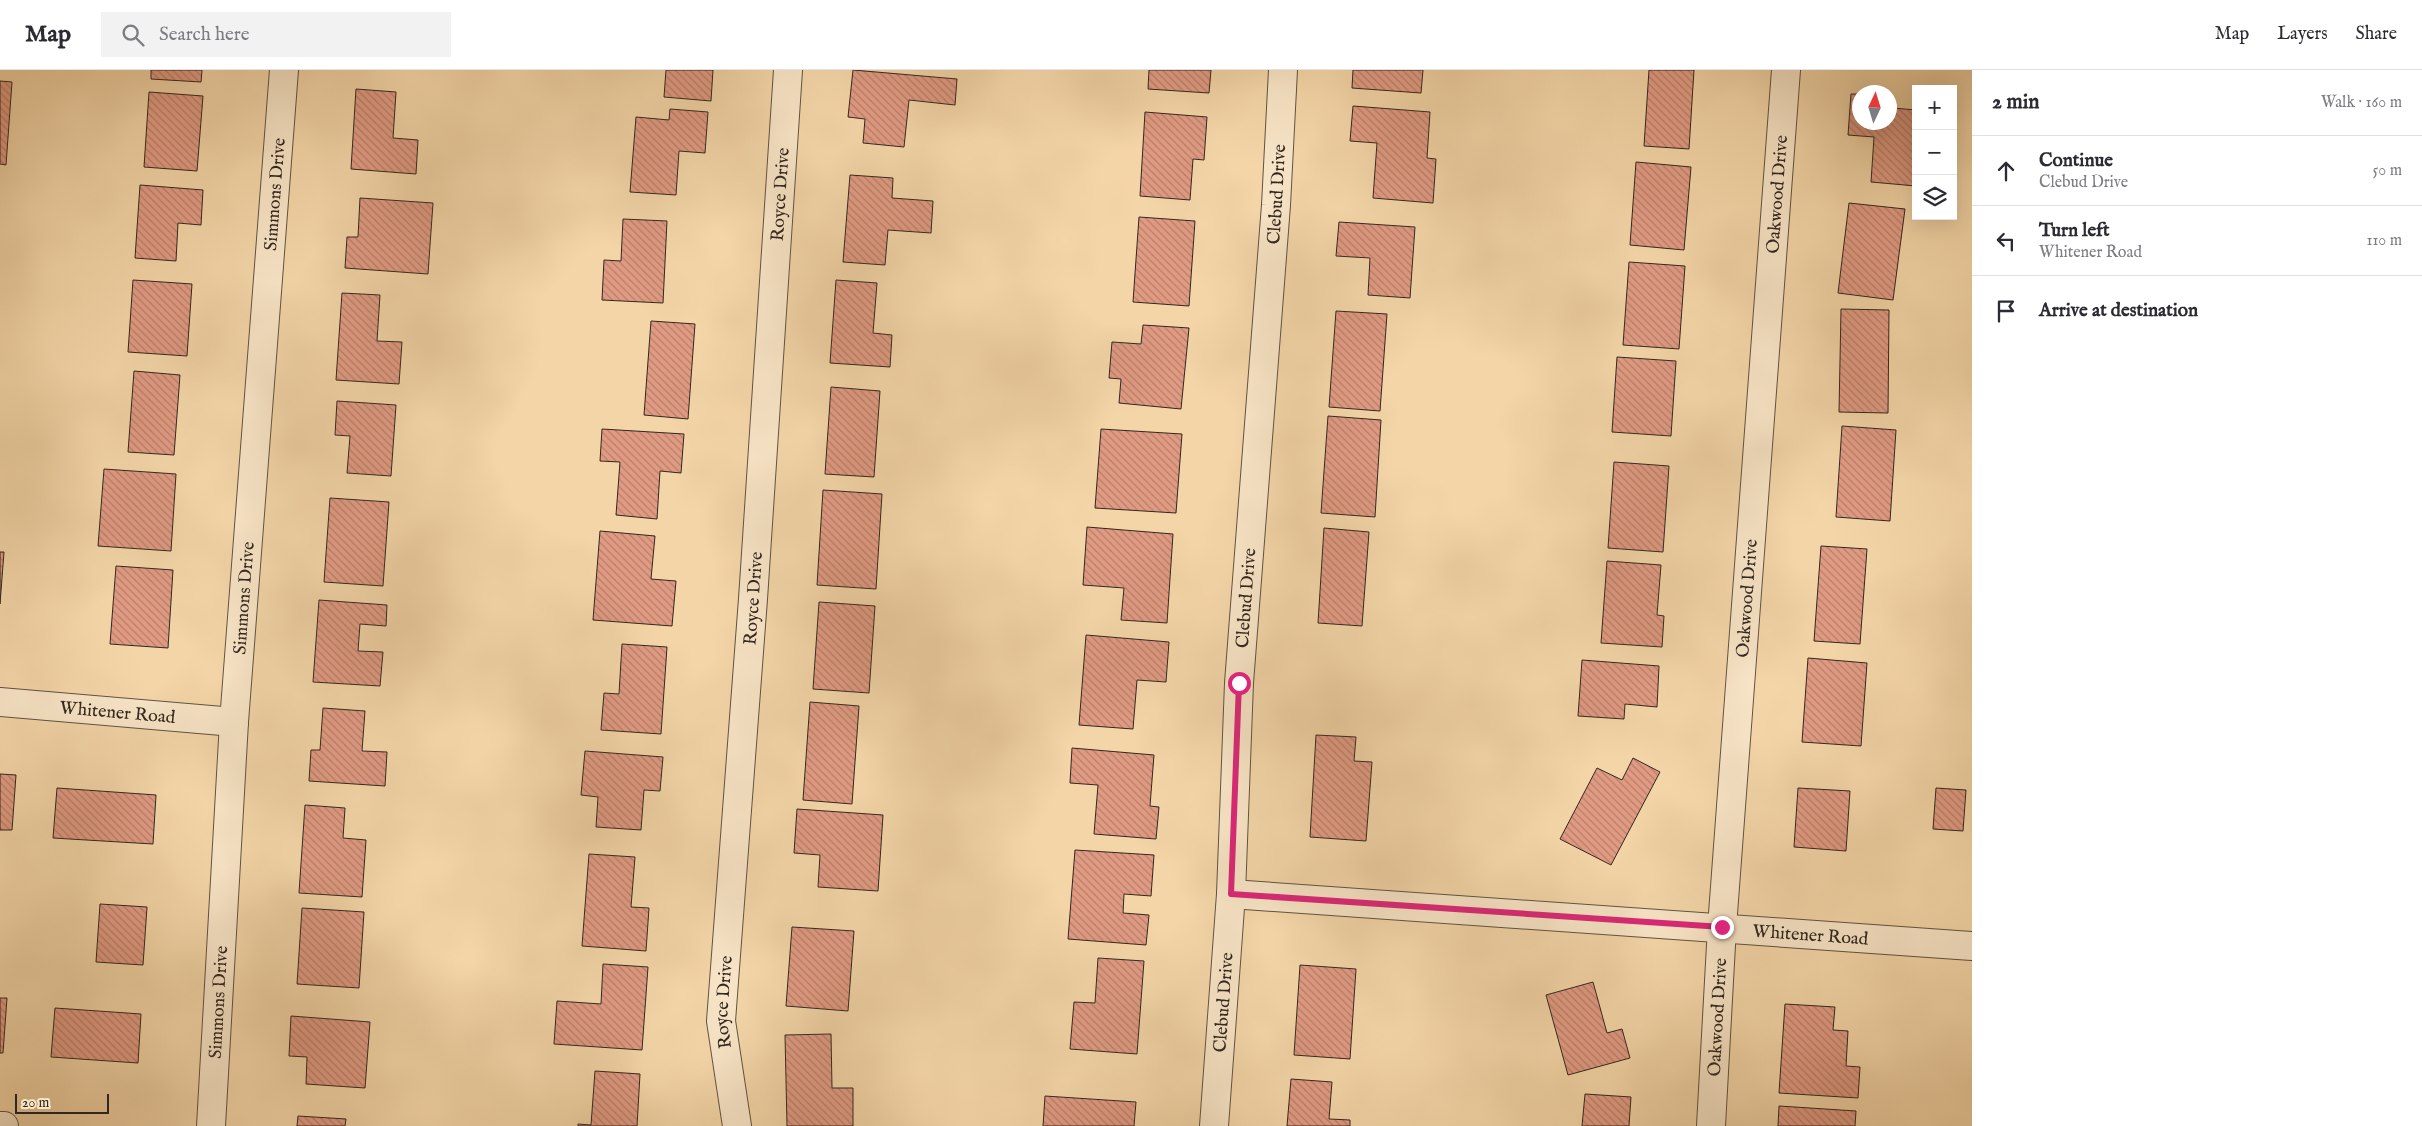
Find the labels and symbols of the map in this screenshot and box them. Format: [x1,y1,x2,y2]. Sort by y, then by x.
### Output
north arrow [1852,85,1897,130]
street label: Oakwood Drive [1762,134,1794,255]
street label: Simmons Drive [260,137,292,252]
street label: Clebud Drive [1263,144,1292,245]
street label: Royce Drive [767,147,796,242]
street label: Oakwood Drive [1732,538,1764,658]
street label: Simmons Drive [229,541,261,655]
street label: Clebud Drive [1232,547,1262,649]
street label: Royce Drive [740,551,769,646]
route start [1228,672,1251,695]
street label: Whitener Road [59,697,177,730]
route end [1711,916,1734,939]
street label: Whitener Road [1752,921,1869,952]
street label: Simmons Drive [205,945,234,1059]
street label: Clebud Drive [1209,952,1240,1053]
street label: Royce Drive [710,955,739,1050]
street label: Oakwood Drive [1704,957,1733,1077]
scale bar [15,1091,109,1114]

